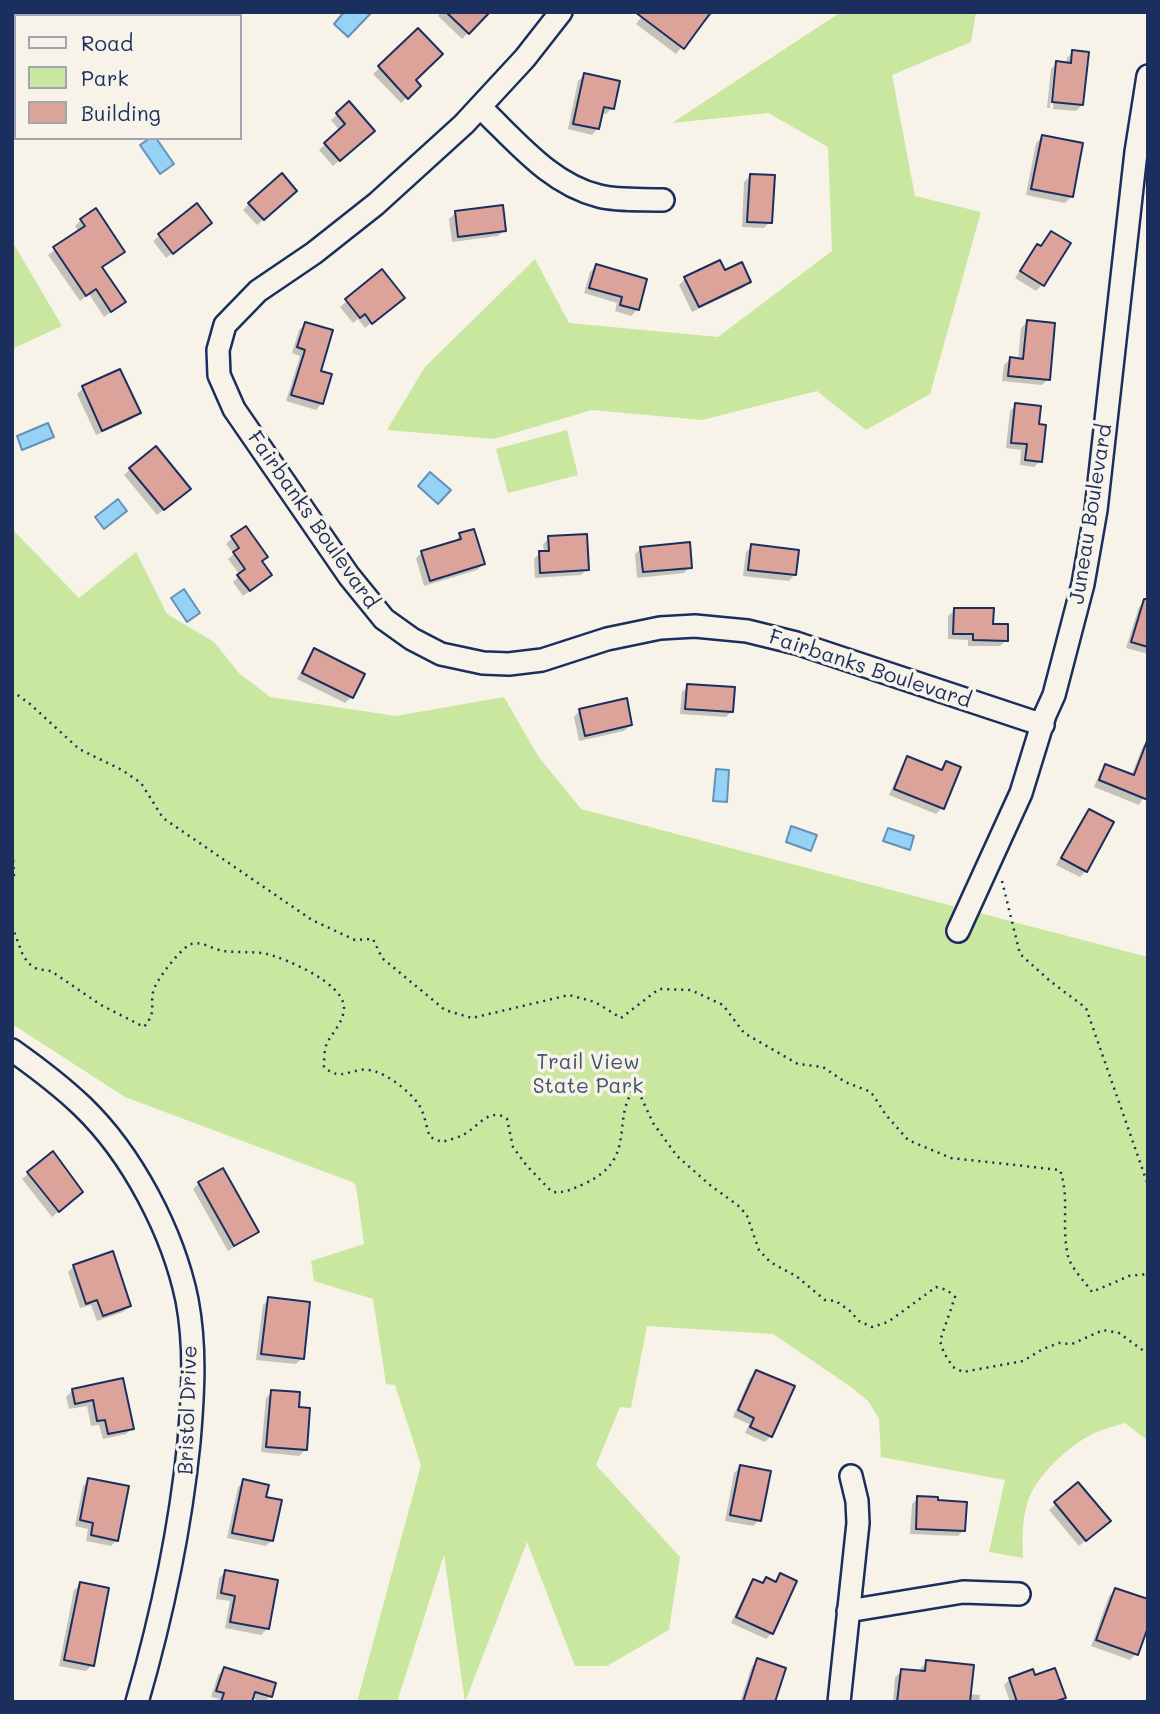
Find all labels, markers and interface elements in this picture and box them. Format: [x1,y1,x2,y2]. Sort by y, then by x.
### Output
legend [14,14,242,140]
text: Road [81,29,133,56]
text: Park [81,64,129,91]
text: Building [81,99,161,126]
street label: Juneau Boulevard [1064,422,1118,606]
street label: Fairbanks Boulevard [242,426,384,614]
street label: Fairbanks Boulevard [766,624,974,714]
park label: Trail View State Park [533,1050,643,1100]
street label: Bristol Drive [173,1345,203,1475]

